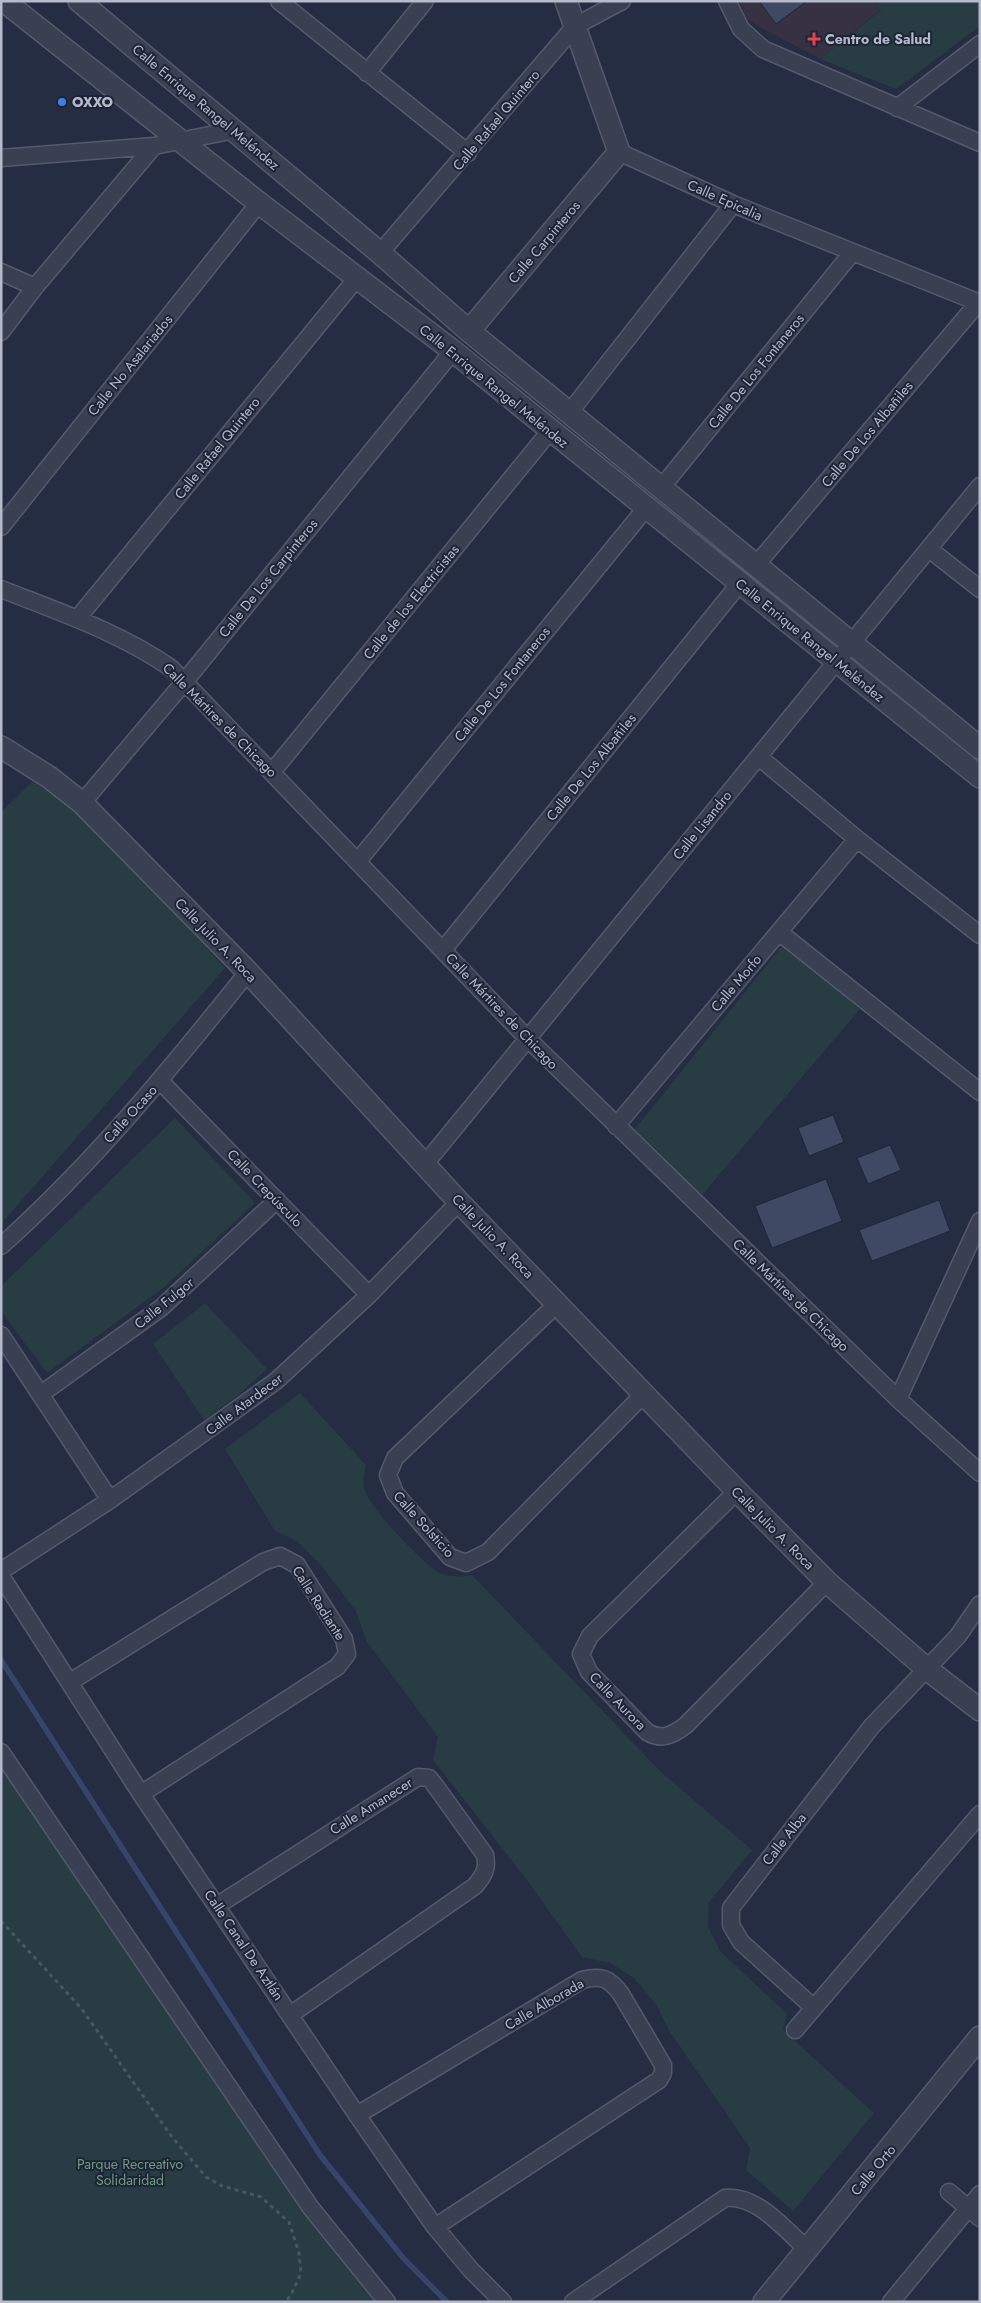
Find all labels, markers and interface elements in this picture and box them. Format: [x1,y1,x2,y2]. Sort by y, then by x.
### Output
place label: Centro de Salud [825,29,931,49]
marker: Centro de Salud [807,32,821,46]
street label: Calle Enrique Rangel Meléndez [128,39,284,175]
street label: Calle Rafael Quintero [448,65,544,175]
place label: OXXO [72,92,114,112]
marker: OXXO [56,96,68,108]
street label: Calle Epicalia [684,174,766,226]
street label: Calle Carpinteros [503,196,585,288]
street label: Calle De Los Fontaneros [703,309,809,433]
street label: Calle No Asalariados [83,310,177,420]
street label: Calle Enrique Rangel Meléndez [415,319,573,453]
street label: Calle De Los Albañiles [817,376,918,491]
street label: Calle Rafael Quintero [169,392,265,503]
street label: Calle De Los Carpinteros [214,514,322,642]
street label: Calle de los Electricistas [358,540,464,664]
street label: Calle Enrique Rangel Meléndez [731,573,889,707]
street label: Calle De Los Fontaneros [449,622,555,746]
street label: Calle Mártires de Chicago [158,658,282,782]
street label: Calle De Los Albañiles [541,709,641,825]
street label: Calle Lisandro [668,786,736,864]
street label: Calle Julio A. Roca [170,893,262,987]
street label: Calle Mártires de Chicago [441,948,563,1074]
street label: Calle Morfo [706,950,766,1016]
street label: Calle Ocaso [98,1080,162,1147]
street label: Calle Crepúsculo [223,1145,308,1232]
street label: Calle Julio A. Roca [447,1189,539,1283]
street label: Calle Mártires de Chicago [728,1234,854,1356]
street label: Calle Fulgor [130,1272,198,1333]
street label: Calle Atardecer [201,1368,287,1440]
street label: Calle Julio A. Roca [727,1482,819,1574]
street label: Calle Solsticio [389,1486,460,1562]
street label: Calle Radiante [287,1562,351,1644]
street label: Calle Aurora [585,1667,651,1735]
street label: Calle Amanecer [326,1772,416,1839]
street label: Calle Alba [757,1809,811,1869]
street label: Calle Canal De Aztlán [199,1886,289,2004]
street label: Calle Alborada [501,1973,587,2035]
street label: Calle Orto [846,2140,901,2200]
park label: Parque Recreativo Solidaridad [77,2154,183,2190]

